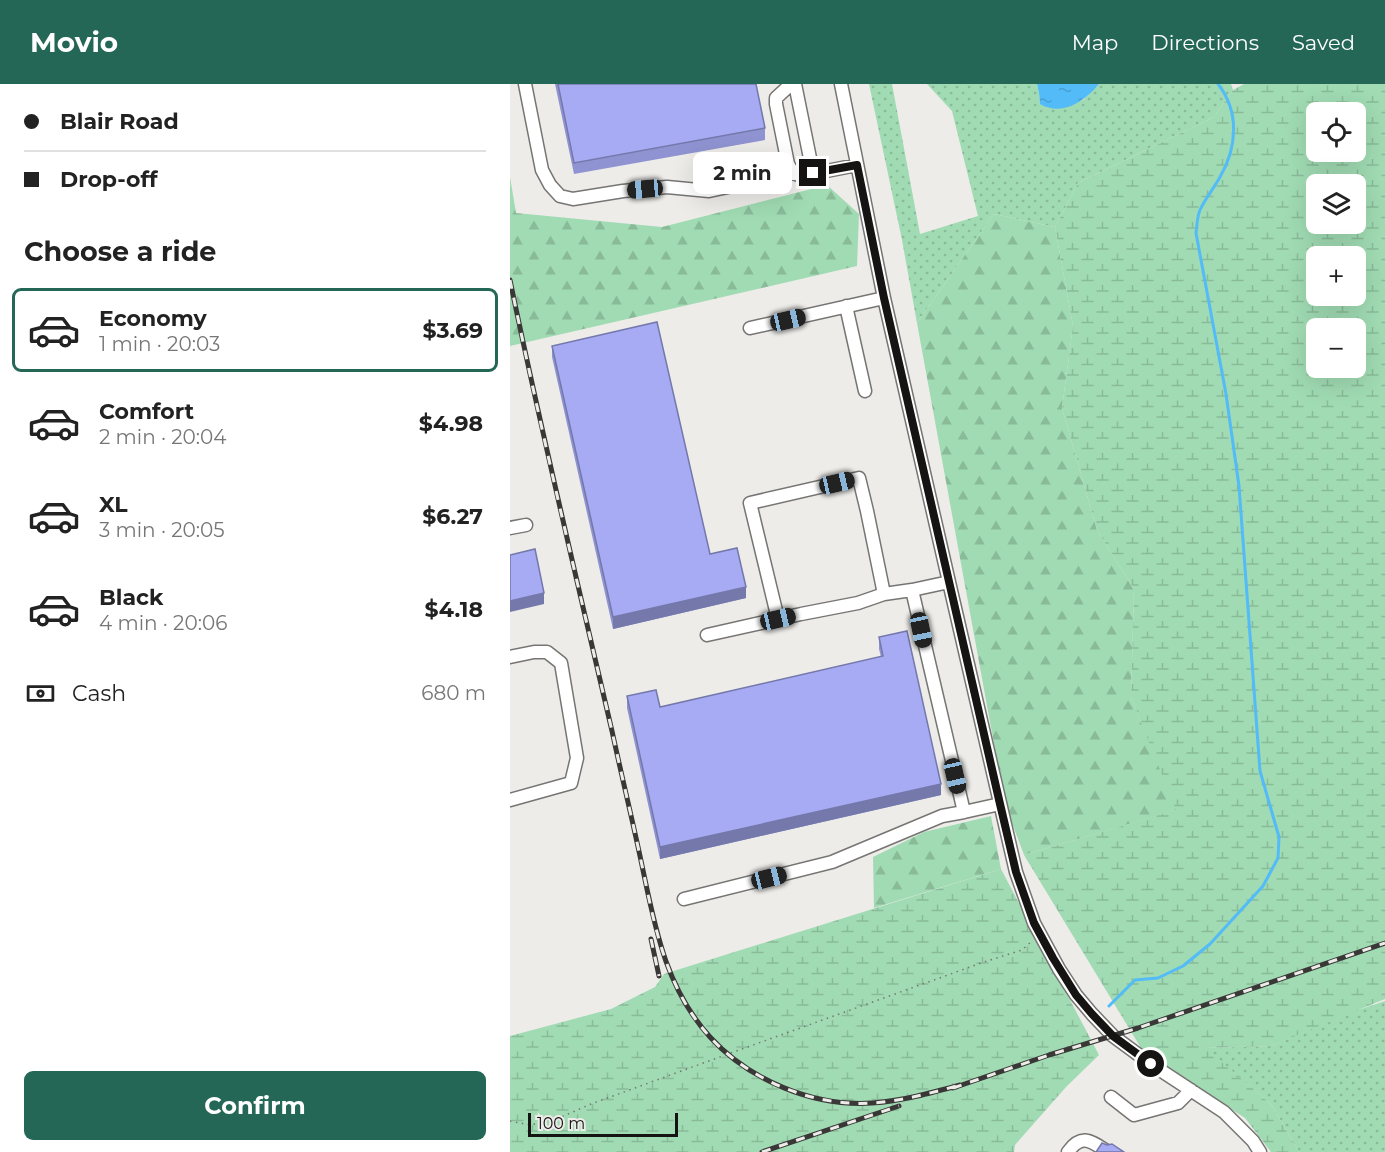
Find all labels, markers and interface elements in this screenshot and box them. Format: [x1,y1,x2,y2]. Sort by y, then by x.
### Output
text: Movio [30,25,118,59]
text: Map [1072,30,1118,55]
text: Directions [1151,30,1259,55]
text: Saved [1292,30,1355,55]
map controls [1306,102,1366,378]
button: locate [1306,102,1366,162]
text: Blair Road [60,108,179,135]
callout: 2 min [693,152,792,194]
route end [799,159,826,186]
text: 2 min [713,161,772,185]
text: Drop-off [60,166,158,193]
button: layers [1306,174,1366,234]
car [626,178,664,200]
text: Choose a ride [24,235,216,268]
button: + [1306,246,1366,306]
icon: car [27,303,81,357]
text: Economy [99,305,207,332]
car [768,307,808,333]
text: $3.69 [423,317,483,344]
button: − [1306,318,1366,378]
text: 1 min · 20:03 [99,332,220,356]
icon: car [27,396,81,450]
text: Comfort [99,398,194,425]
text: $4.98 [419,410,483,437]
text: 2 min · 20:04 [99,425,227,449]
car [817,470,857,496]
icon: car [27,489,81,543]
text: XL [99,491,128,518]
text: $6.27 [422,503,483,530]
text: 3 min · 20:05 [99,518,225,542]
icon: car [27,582,81,636]
text: Black [99,584,163,611]
text: $4.18 [425,596,483,623]
car [758,606,798,632]
text: 4 min · 20:06 [99,611,227,635]
car [908,611,934,649]
icon: cash [24,677,57,710]
text: Cash [72,680,126,707]
text: 680 m [421,681,486,705]
car [942,756,968,796]
car [749,865,789,891]
route start [1137,1050,1164,1077]
button: Confirm [24,1071,486,1140]
scale bar [528,1110,678,1138]
text: 100 m [537,1114,585,1133]

